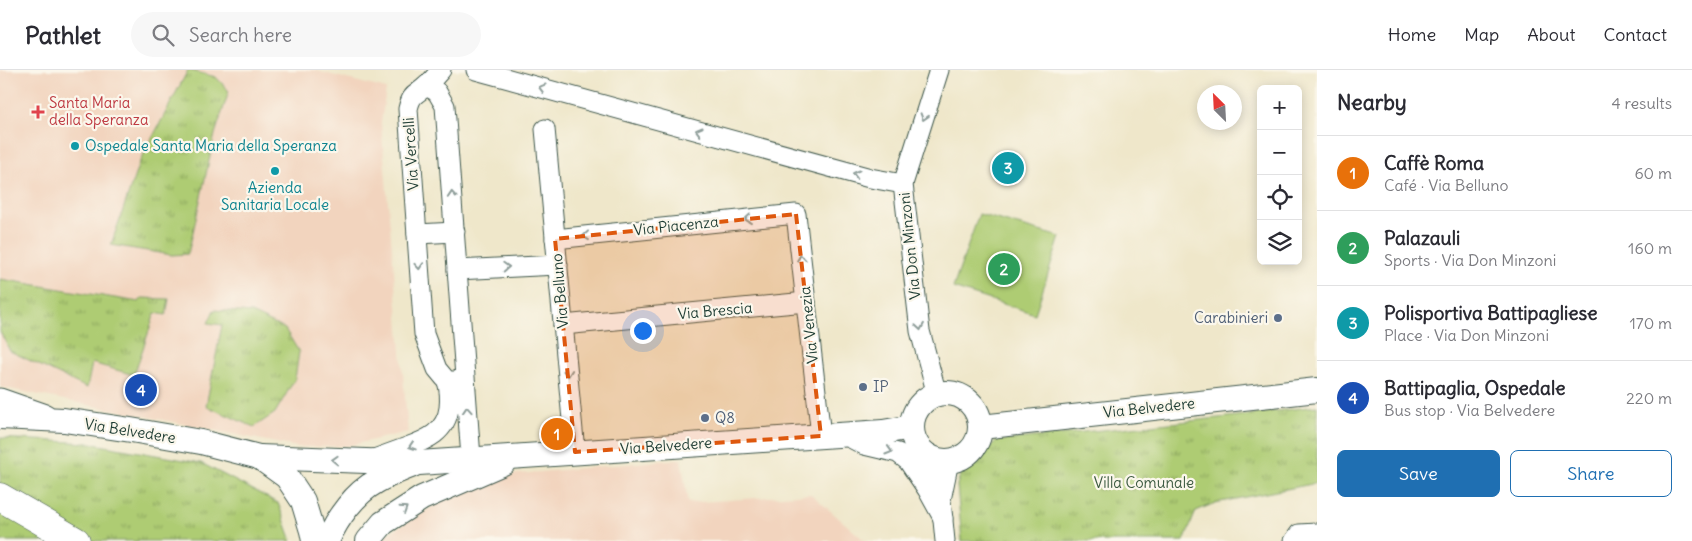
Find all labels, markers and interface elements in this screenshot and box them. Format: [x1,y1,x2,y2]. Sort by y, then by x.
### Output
search box [131,12,481,57]
text: Pathlet [25,20,101,50]
icon: search [149,21,177,49]
text: Search here [189,23,292,47]
text: Home [1388,23,1436,46]
text: Map [1464,23,1499,46]
text: About [1527,23,1575,46]
text: Contact [1603,23,1667,46]
one-way arrow [539,84,547,94]
north arrow [1197,85,1242,130]
map controls [1257,85,1302,265]
button: + [1257,85,1302,130]
text: Nearby [1337,89,1407,116]
place label: Santa Maria della Speranza [49,93,149,129]
text: 4 results [1611,93,1672,113]
marker: Santa Maria della Speranza [31,105,45,119]
one-way arrow [920,112,930,120]
street label: Via Vercelli [398,117,423,191]
one-way arrow [695,127,704,137]
button: − [1257,130,1302,175]
place label: Ospedale Santa Maria della Speranza [85,136,337,155]
marker: Ospedale Santa Maria della Speranza [69,140,81,152]
pin: 3 [992,149,1024,187]
text: Caffè Roma [1384,151,1484,175]
text: 1 [1350,163,1356,183]
text: 60 m [1634,163,1672,183]
marker: Azienda Sanitaria Locale [269,165,281,177]
one-way arrow [851,169,860,180]
button: locate [1257,175,1302,220]
text: Café · Via Belluno [1384,175,1509,195]
place label: Azienda Sanitaria Locale [221,178,329,214]
one-way arrow [446,191,457,199]
street label: Via Don Minzoni [894,191,925,301]
street label: Via Piacenza [632,212,720,239]
one-way arrow [743,213,751,224]
button: layers [1257,220,1302,265]
text: Palazauli [1384,226,1460,250]
one-way arrow [582,230,590,241]
text: 2 [1349,238,1357,258]
text: 160 m [1628,238,1672,258]
pin: 2 [988,250,1020,288]
text: Sports · Via Don Minzoni [1384,250,1556,270]
street label: Via Belluno [547,253,572,329]
one-way arrow [796,254,807,262]
one-way arrow [414,262,425,270]
one-way arrow [502,262,510,273]
street label: Via Venezia [795,285,822,365]
street label: Via Brescia [677,298,753,323]
text: Polisportiva Battipagliese [1384,301,1597,325]
place label: Carabinieri [1194,308,1268,327]
marker: Carabinieri [1272,312,1284,324]
text: 3 [1348,313,1358,333]
text: 170 m [1629,313,1672,333]
your location [630,318,656,344]
one-way arrow [914,323,924,332]
text: Place · Via Don Minzoni [1384,325,1549,345]
one-way arrow [562,370,573,378]
pin: 4 [125,371,157,409]
text: Battipaglia, Ospedale [1384,376,1565,400]
place label: IP [873,377,889,396]
marker: IP [857,381,869,393]
text: 4 [1348,388,1358,408]
text: 220 m [1626,388,1672,408]
street label: Via Belvedere [1102,393,1196,422]
text: Bus stop · Via Belvedere [1384,400,1555,420]
one-way arrow [462,406,473,414]
place label: Q8 [715,408,735,427]
marker: Q8 [699,412,711,424]
street label: Via Belvedere [83,414,177,447]
pin: 1 [541,415,573,453]
street label: Via Belvedere [619,433,713,458]
one-way arrow [408,440,416,450]
one-way arrow [884,445,892,455]
button: Save [1337,450,1500,497]
button: Share [1510,450,1672,497]
one-way arrow [331,455,338,465]
park label: Villa Comunale [1094,473,1194,492]
one-way arrow [399,506,408,515]

